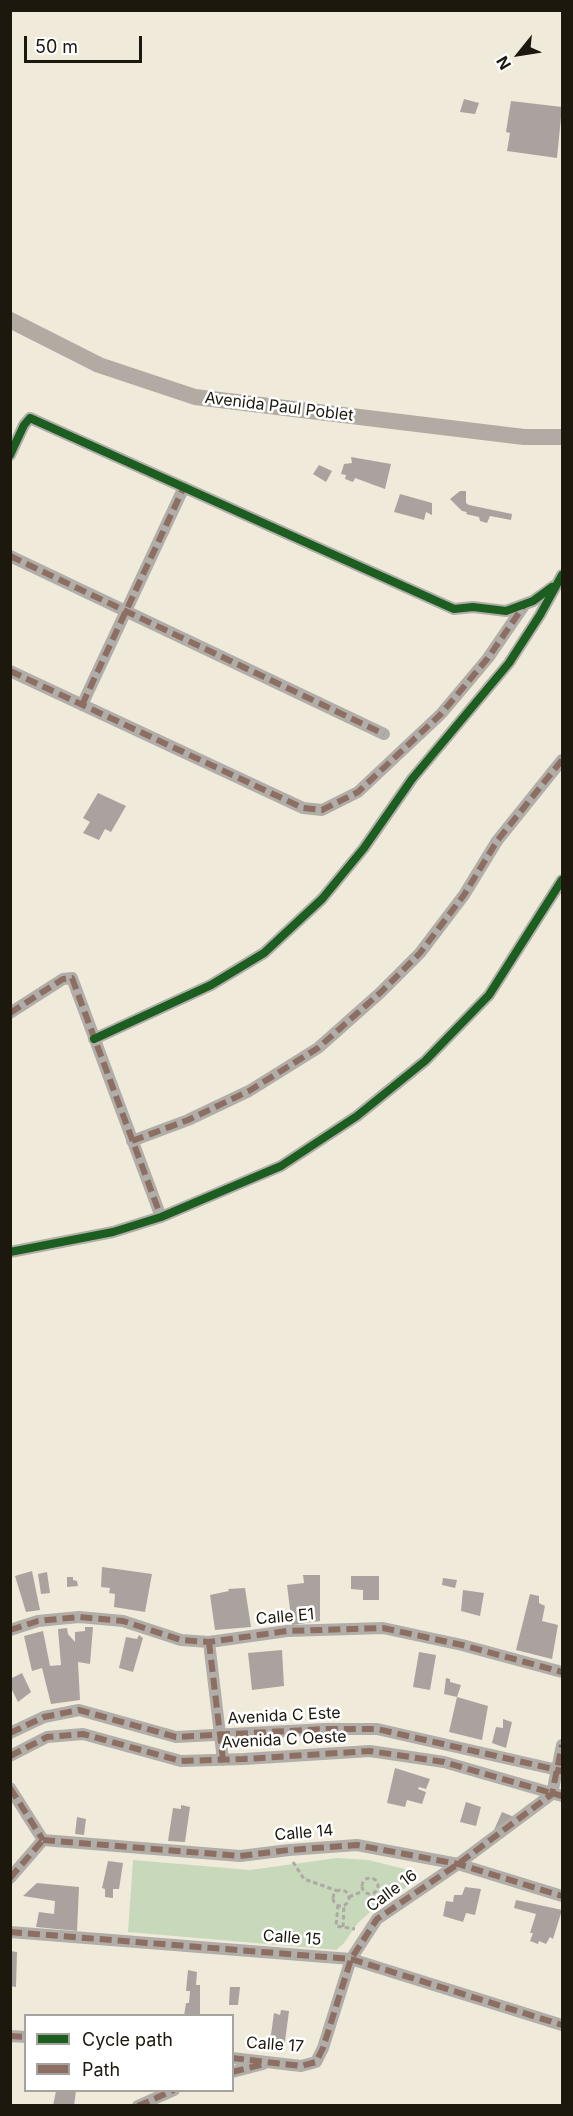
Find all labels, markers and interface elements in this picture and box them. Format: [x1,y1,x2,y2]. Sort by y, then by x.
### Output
scale bar [27,24,146,62]
north arrow [489,24,549,84]
text: 50 m [35,36,78,57]
text: N [492,53,515,73]
street label: Avenida Paul Poblet [204,388,354,426]
street label: Calle E1 [255,1605,315,1629]
street label: Avenida C Este [227,1703,341,1729]
street label: Avenida C Oeste [221,1727,347,1753]
street label: Calle 14 [274,1821,334,1845]
street label: Calle 16 [363,1866,421,1916]
street label: Calle 15 [262,1926,322,1950]
legend [24,2014,234,2092]
text: Cycle path [82,2029,173,2050]
street label: Calle 17 [245,2033,305,2057]
text: Path [82,2059,120,2080]

